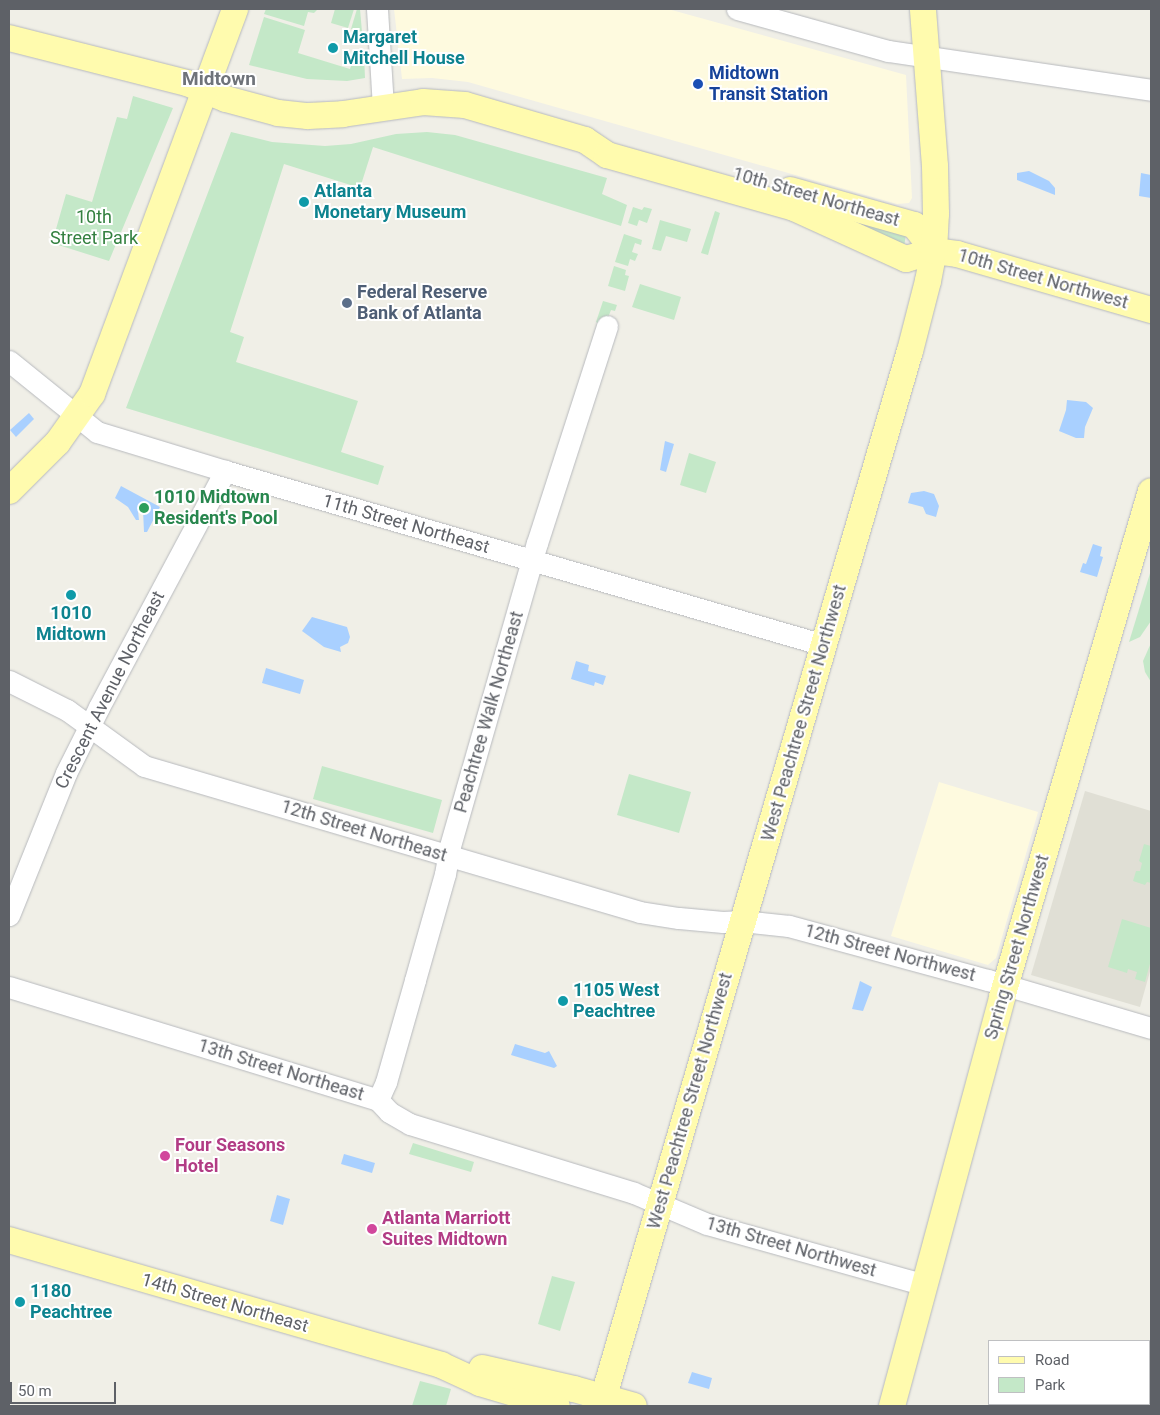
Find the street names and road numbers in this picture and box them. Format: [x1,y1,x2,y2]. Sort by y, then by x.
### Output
street label: 10th Street Northeast [730,163,902,231]
street label: 10th Street Northwest [955,244,1131,314]
street label: 11th Street Northeast [320,490,492,558]
street label: West Peachtree Street Northwest [757,582,851,844]
street label: Crescent Avenue Northeast [51,588,169,792]
street label: Peachtree Walk Northeast [450,609,528,815]
street label: 12th Street Northeast [278,795,450,867]
street label: Spring Street Northwest [980,852,1054,1042]
street label: 12th Street Northwest [802,920,978,986]
street label: West Peachtree Street Northwest [643,970,737,1232]
street label: 13th Street Northeast [195,1034,367,1106]
street label: 13th Street Northwest [703,1212,879,1282]
street label: 14th Street Northeast [139,1269,311,1337]

